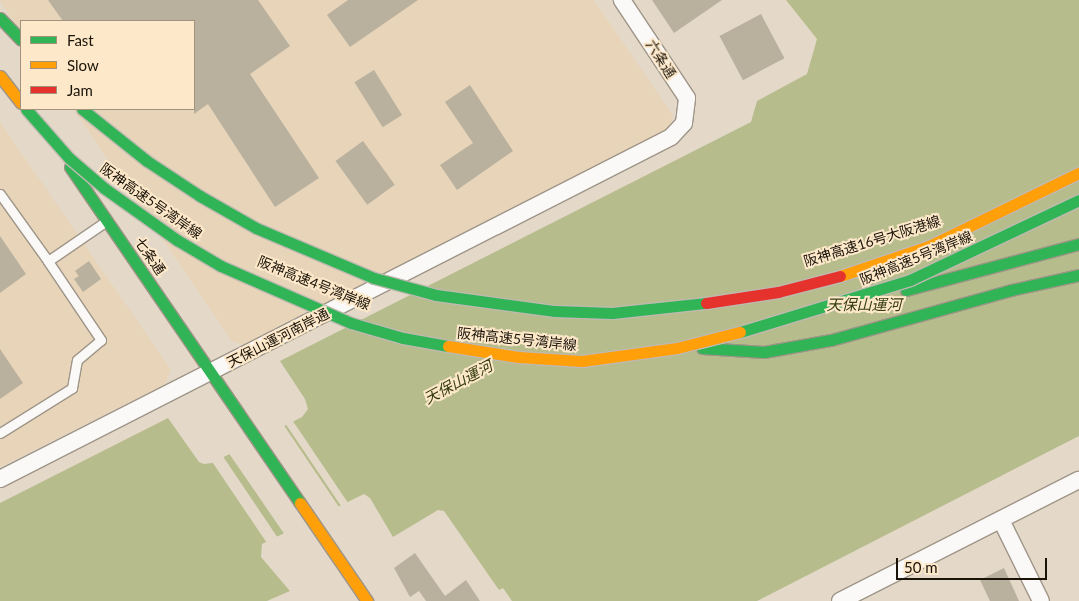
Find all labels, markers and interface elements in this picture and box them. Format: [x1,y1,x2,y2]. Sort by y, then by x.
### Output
legend [20,20,195,110]
text: Fast [67,31,94,49]
street label: 六条通 [643,37,679,81]
text: Slow [67,56,99,74]
text: Jam [67,81,93,99]
street label: 阪神高速5号湾岸線 [97,160,205,242]
street label: 阪神高速16号大阪港線 [802,212,942,270]
street label: 阪神高速5号湾岸線 [857,228,975,288]
street label: 七条通 [131,234,169,278]
street label: 阪神高速4号湾岸線 [255,253,373,313]
water label: 天保山運河 [827,296,901,314]
street label: 天保山運河南岸通 [224,305,332,371]
street label: 阪神高速5号湾岸線 [456,324,578,354]
water label: 天保山運河 [421,356,495,408]
scale bar [899,548,1050,580]
text: 50 m [904,558,938,576]

